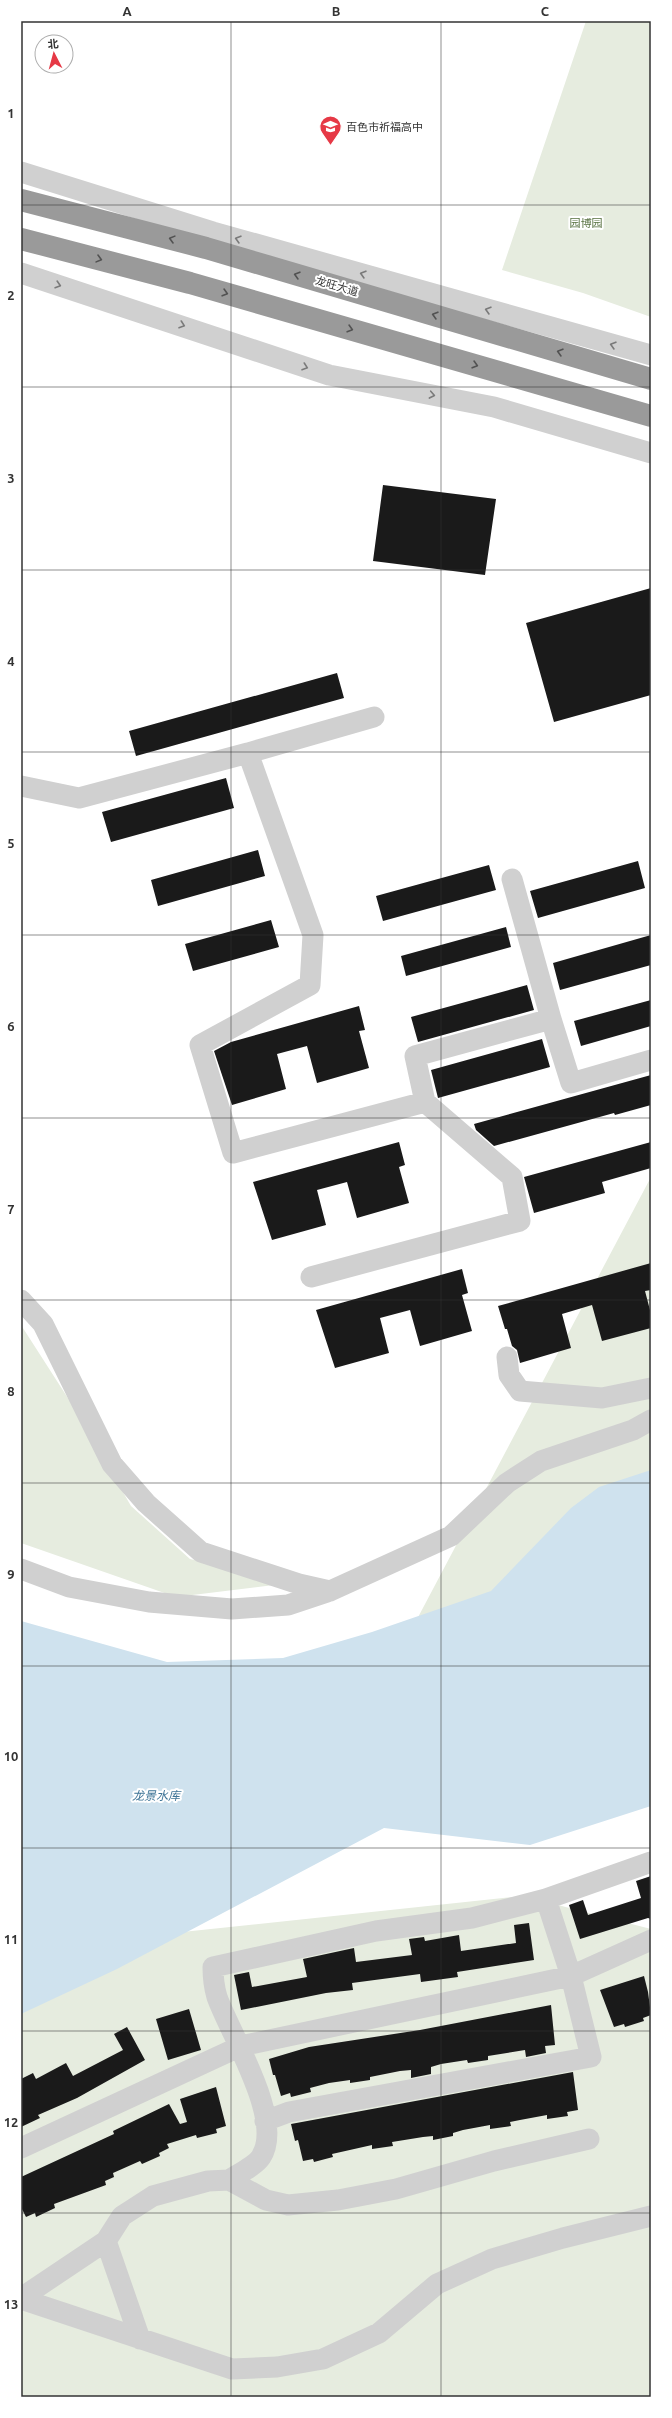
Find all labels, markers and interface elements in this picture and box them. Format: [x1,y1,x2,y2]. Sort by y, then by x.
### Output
text: A [122,4,132,18]
text: B [332,4,341,18]
text: C [541,4,550,18]
north arrow [34,34,74,74]
text: 北 [47,38,59,51]
text: 1 [7,106,15,120]
school or university icon: 百色市祈福高中 [317,114,343,147]
place label: 百色市祈福高中 [346,121,423,133]
park label: 园博园 [570,217,603,229]
one-way arrow [235,235,242,244]
one-way arrow [169,236,175,244]
one-way arrow [96,255,103,263]
one-way arrow [360,270,367,279]
one-way arrow [294,271,301,280]
street label: 龙旺大道 [314,274,360,298]
one-way arrow [55,280,62,289]
text: 2 [7,288,15,302]
one-way arrow [221,288,228,297]
one-way arrow [485,306,492,314]
one-way arrow [432,311,439,320]
one-way arrow [178,320,185,329]
one-way arrow [346,324,353,333]
one-way arrow [610,341,617,350]
one-way arrow [557,348,564,357]
one-way arrow [471,360,478,369]
one-way arrow [301,362,308,370]
one-way arrow [429,390,435,399]
text: 3 [7,471,15,485]
text: 4 [7,654,15,668]
text: 5 [7,836,15,850]
text: 6 [7,1019,15,1033]
text: 7 [7,1202,15,1216]
text: 8 [7,1384,15,1398]
text: 9 [7,1567,15,1581]
text: 10 [4,1749,18,1763]
water label: 龙景水库 [132,1789,182,1802]
text: 11 [4,1932,18,1946]
text: 12 [4,2115,18,2129]
text: 13 [4,2297,18,2311]

